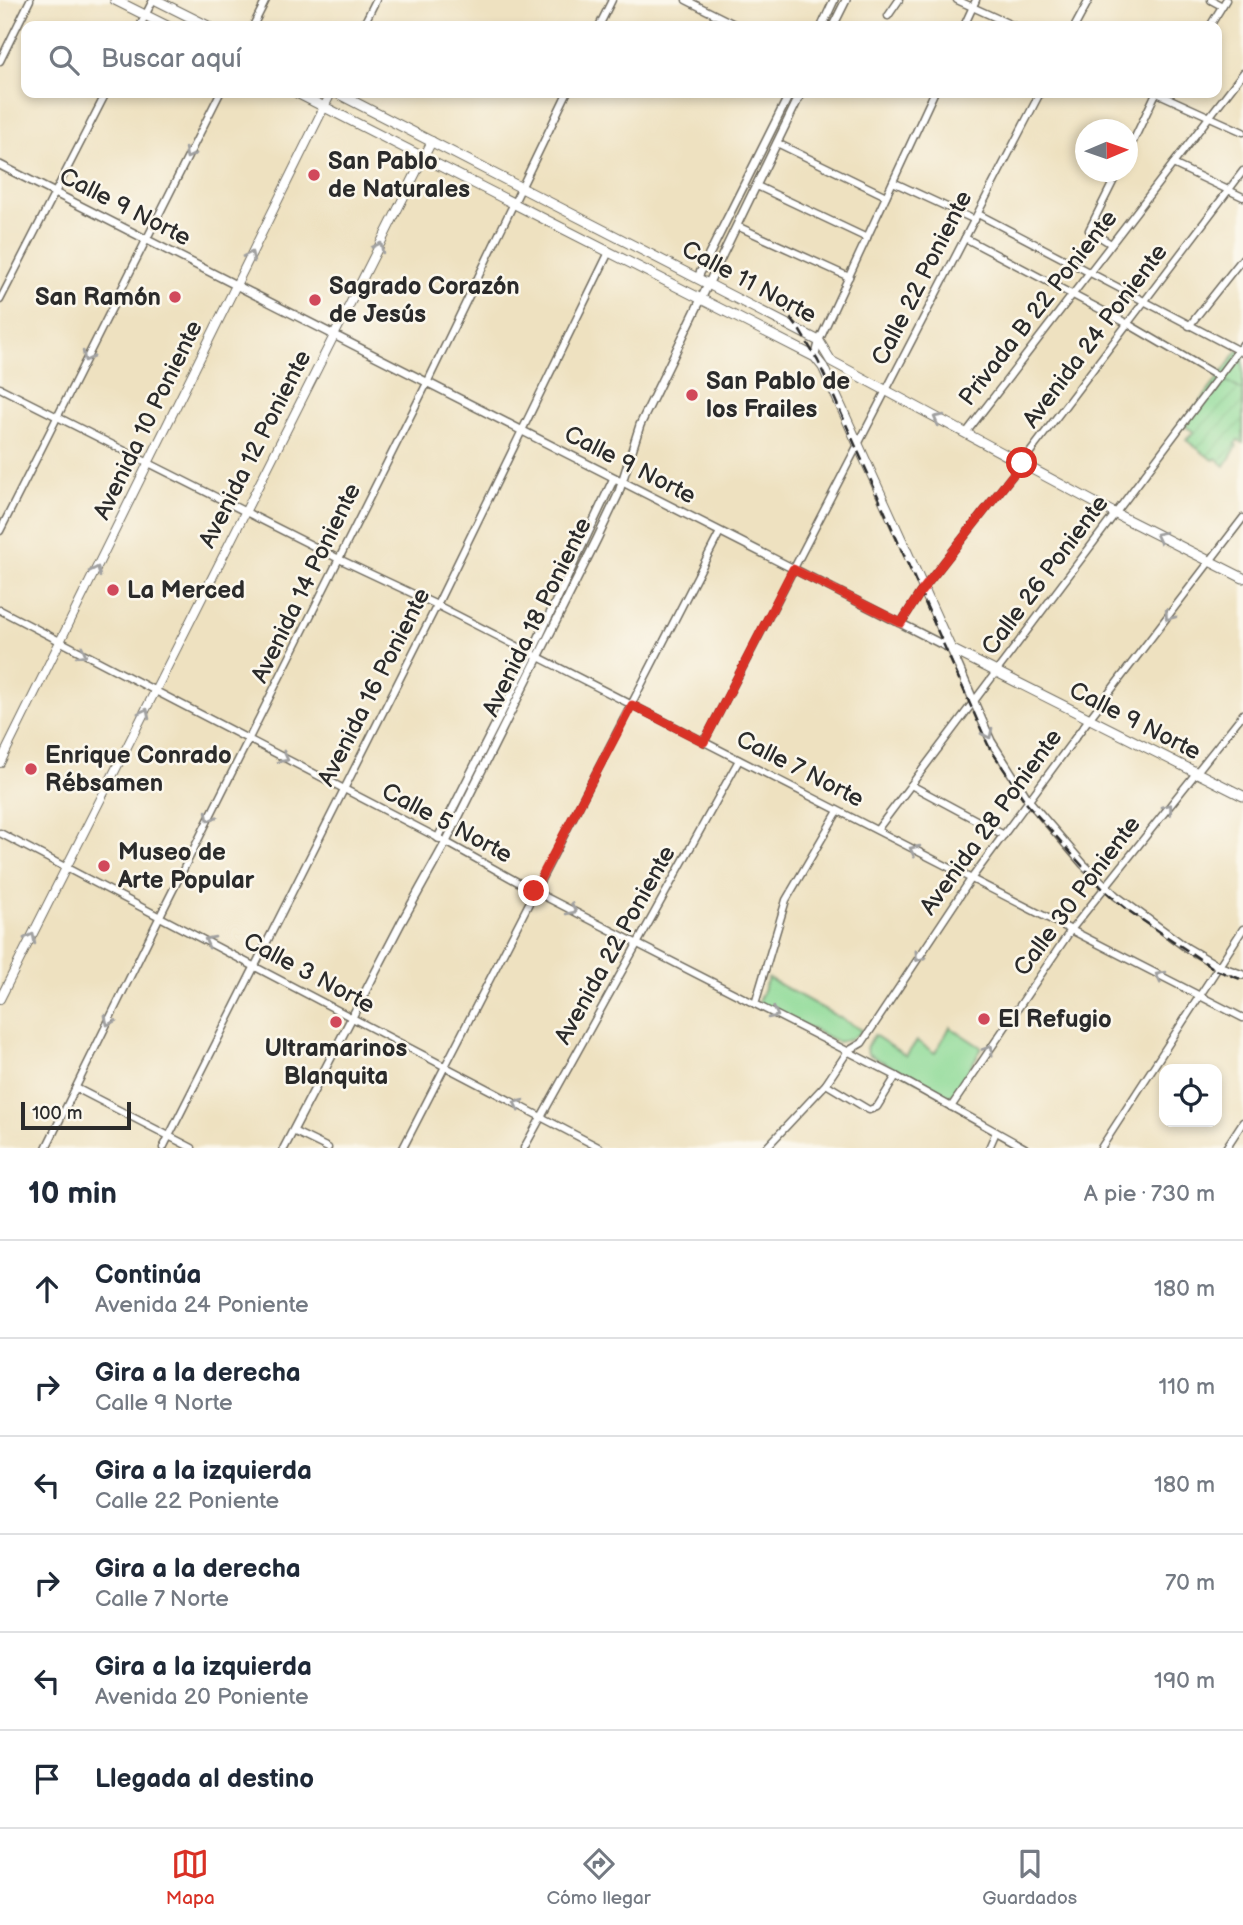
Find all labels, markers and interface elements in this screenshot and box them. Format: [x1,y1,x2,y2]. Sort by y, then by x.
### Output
search box [21,21,1222,98]
icon: search [45,41,83,79]
text: Buscar aquí [101,44,242,75]
north arrow [1075,119,1138,182]
one-way arrow [184,147,198,159]
place label: San Pablo de Naturales [328,147,470,204]
street label: Calle 9 Norte [54,161,196,253]
marker: San Pablo de Naturales [306,167,322,183]
street label: Calle 22 Poniente [865,186,979,370]
street label: Privada B 22 Poniente [953,204,1123,412]
street label: Calle 11 Norte [677,234,821,330]
street label: Avenida 24 Poniente [1016,238,1174,434]
one-way arrow [370,242,384,254]
one-way arrow [242,251,256,263]
place label: Sagrado Corazón de Jesús [329,272,520,329]
place label: San Ramón [35,283,161,312]
marker: San Ramón [167,289,183,305]
marker: Sagrado Corazón de Jesús [307,292,323,308]
street label: Avenida 10 Poniente [87,316,209,524]
street label: Avenida 12 Poniente [193,345,317,553]
one-way arrow [82,350,96,362]
place label: San Pablo de los Frailes [706,367,850,424]
marker: San Pablo de los Frailes [684,387,700,403]
one-way arrow [932,413,945,427]
street label: Calle 9 Norte [559,419,701,511]
route start [1006,447,1037,478]
street label: Avenida 14 Poniente [245,478,367,688]
street label: Calle 26 Poniente [975,489,1115,661]
street label: Avenida 18 Poniente [476,513,598,721]
one-way arrow [1155,531,1167,545]
one-way arrow [87,566,101,578]
place label: La Merced [127,576,245,605]
marker: La Merced [105,582,121,598]
street label: Avenida 16 Poniente [311,583,437,791]
one-way arrow [1164,608,1177,620]
one-way arrow [75,644,87,658]
street label: Calle 9 Norte [1064,675,1206,767]
one-way arrow [136,708,150,720]
street label: Avenida 28 Poniente [914,723,1068,921]
street label: Calle 7 Norte [731,724,869,814]
one-way arrow [980,727,994,739]
place label: Enrique Conrado Rébsamen [45,741,232,798]
one-way arrow [277,750,289,763]
marker: Enrique Conrado Rébsamen [23,761,39,777]
street label: Calle 5 Norte [377,776,517,870]
one-way arrow [1159,803,1172,816]
one-way arrow [205,810,218,822]
street label: Calle 30 Poniente [1007,810,1147,982]
place label: Museo de Arte Popular [117,838,255,895]
street label: Avenida 22 Poniente [548,841,682,1049]
one-way arrow [909,844,921,858]
marker: Museo de Arte Popular [96,858,112,874]
route end [518,875,549,906]
one-way arrow [565,902,577,916]
street label: Calle 3 Norte [238,926,380,1020]
one-way arrow [22,933,36,945]
one-way arrow [203,936,216,950]
one-way arrow [914,949,927,962]
one-way arrow [1155,970,1168,984]
one-way arrow [767,1005,779,1019]
place label: El Refugio [998,1005,1112,1034]
marker: El Refugio [976,1011,992,1027]
one-way arrow [103,1014,117,1026]
marker: Ultramarinos Blanquita [328,1014,344,1030]
place label: Ultramarinos Blanquita [265,1034,407,1091]
one-way arrow [981,1045,994,1058]
map controls [1159,1064,1222,1127]
button: locate [1159,1064,1222,1127]
scale bar [21,1099,131,1131]
one-way arrow [513,1099,525,1113]
text: 100 m [32,1102,83,1125]
text: 10 min [28,1176,117,1212]
text: A pie · 730 m [1084,1180,1215,1208]
text: Continúa [95,1260,202,1291]
icon: ahead [28,1270,66,1308]
text: 180 m [1154,1275,1215,1303]
text: Avenida 24 Poniente [95,1291,309,1319]
text: Gira a la derecha [95,1358,301,1389]
icon: right [28,1368,66,1406]
text: 110 m [1158,1373,1215,1401]
text: Calle 9 Norte [95,1389,233,1417]
text: Gira a la izquierda [95,1456,312,1487]
icon: left [28,1466,66,1504]
text: 180 m [1154,1471,1215,1499]
text: Calle 22 Poniente [95,1487,279,1515]
text: Gira a la derecha [95,1554,301,1585]
icon: right [28,1564,66,1602]
text: 70 m [1165,1569,1215,1597]
text: Calle 7 Norte [95,1585,229,1613]
text: Gira a la izquierda [95,1652,312,1683]
icon: left [28,1662,66,1700]
text: 190 m [1154,1667,1215,1695]
text: Avenida 20 Poniente [95,1683,309,1711]
icon: arrive [28,1760,66,1798]
text: Llegada al destino [95,1764,314,1795]
tab: Mapa [166,1845,215,1910]
tab: Cómo llegar [546,1845,651,1910]
tab: Guardados [982,1845,1077,1910]

